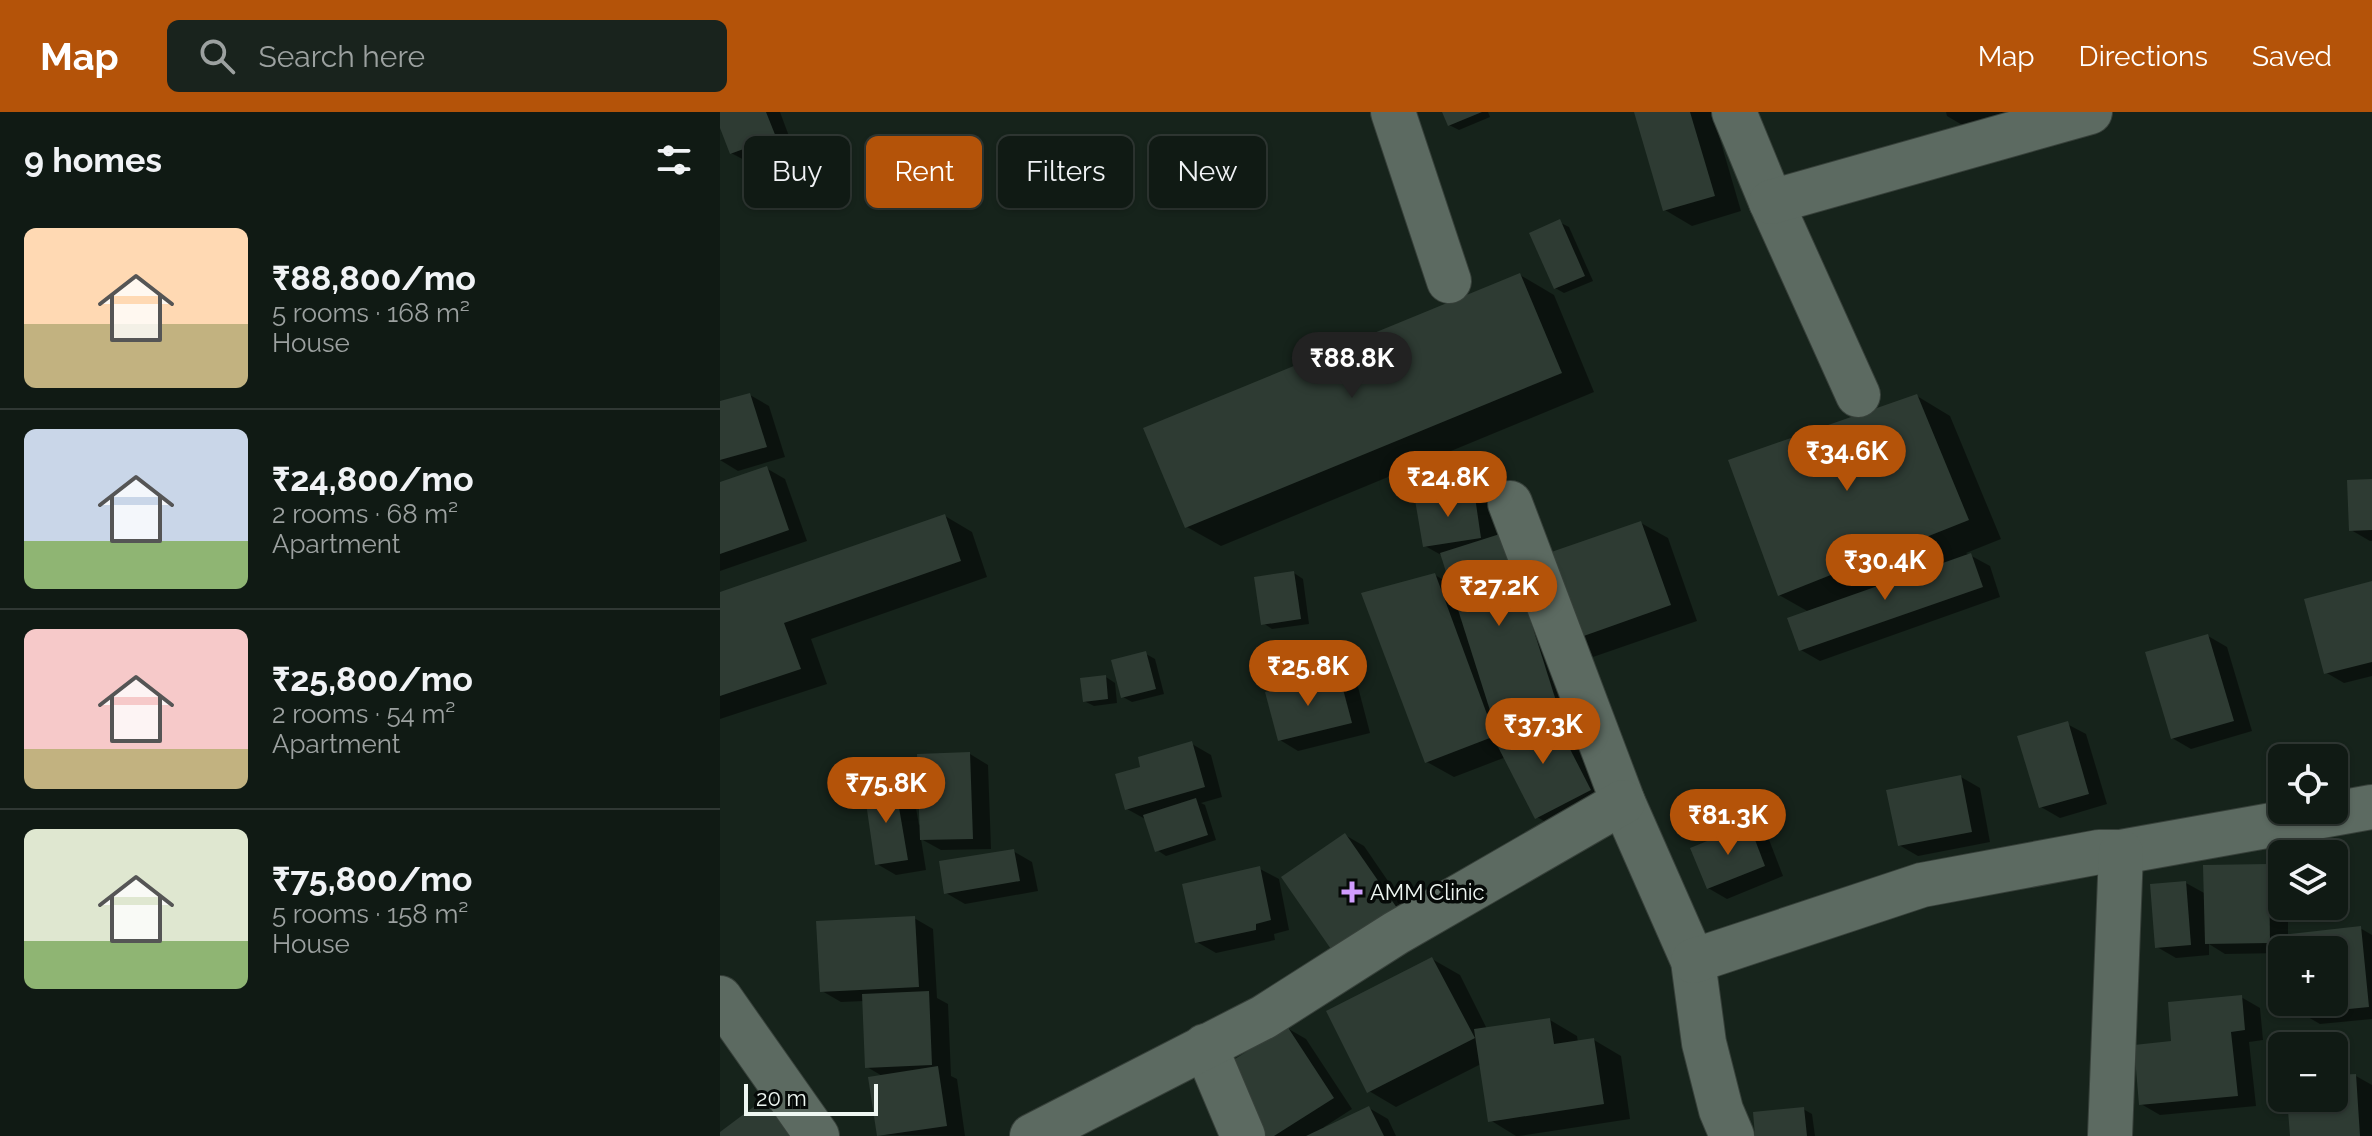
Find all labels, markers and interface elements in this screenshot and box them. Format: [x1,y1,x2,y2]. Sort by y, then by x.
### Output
search box [167,20,727,92]
text: Map [40,34,119,79]
icon: search [195,34,239,78]
text: Search here [259,39,425,74]
text: Map [1978,40,2035,73]
text: Directions [2079,40,2208,73]
text: Saved [2252,40,2332,73]
chip: Buy [744,136,850,208]
chip: Rent [866,136,982,208]
chip: Filters [998,136,1133,208]
chip: New [1149,136,1266,208]
icon: filters [652,138,696,182]
text: 9 homes [24,140,162,180]
text: ₹88,800/mo [272,258,476,298]
icon: home [88,260,184,356]
text: 5 rooms · 168 m² [272,298,470,328]
text: House [272,328,350,358]
pin: ₹88.8K [1287,332,1417,400]
text: ₹88.8K [1310,343,1394,373]
pin: ₹34.6K [1782,425,1912,493]
text: ₹34.6K [1806,436,1888,466]
pin: ₹24.8K [1383,451,1513,519]
text: ₹24,800/mo [272,459,473,499]
icon: home [88,461,184,557]
text: ₹24.8K [1407,462,1489,492]
text: 2 rooms · 68 m² [272,499,458,529]
text: Apartment [272,529,401,559]
pin: ₹30.4K [1820,534,1950,602]
text: ₹30.4K [1844,545,1926,575]
pin: ₹27.2K [1434,560,1564,628]
text: ₹27.2K [1459,571,1539,601]
pin: ₹25.8K [1243,640,1373,708]
text: ₹25.8K [1267,651,1349,681]
text: ₹25,800/mo [272,659,473,699]
icon: home [88,661,184,757]
pin: ₹37.3K [1478,698,1608,766]
text: 2 rooms · 54 m² [272,699,455,729]
text: ₹37.3K [1503,709,1583,739]
text: Apartment [272,729,401,759]
map controls [2268,744,2348,1112]
button: locate [2268,744,2348,824]
pin: ₹75.8K [821,757,951,825]
text: ₹75.8K [845,768,927,798]
pin: ₹81.3K [1663,789,1793,857]
text: ₹81.3K [1688,800,1768,830]
button: layers [2268,840,2348,920]
text: ₹75,800/mo [272,859,472,899]
icon: home [88,861,184,957]
place label: AMM Clinic [1370,879,1485,905]
marker: AMM Clinic [1341,881,1363,903]
text: 5 rooms · 158 m² [272,899,468,929]
text: House [272,929,350,959]
button: + [2268,936,2348,1016]
button: − [2268,1032,2348,1112]
scale bar [744,1080,878,1116]
text: 20 m [756,1085,807,1111]

